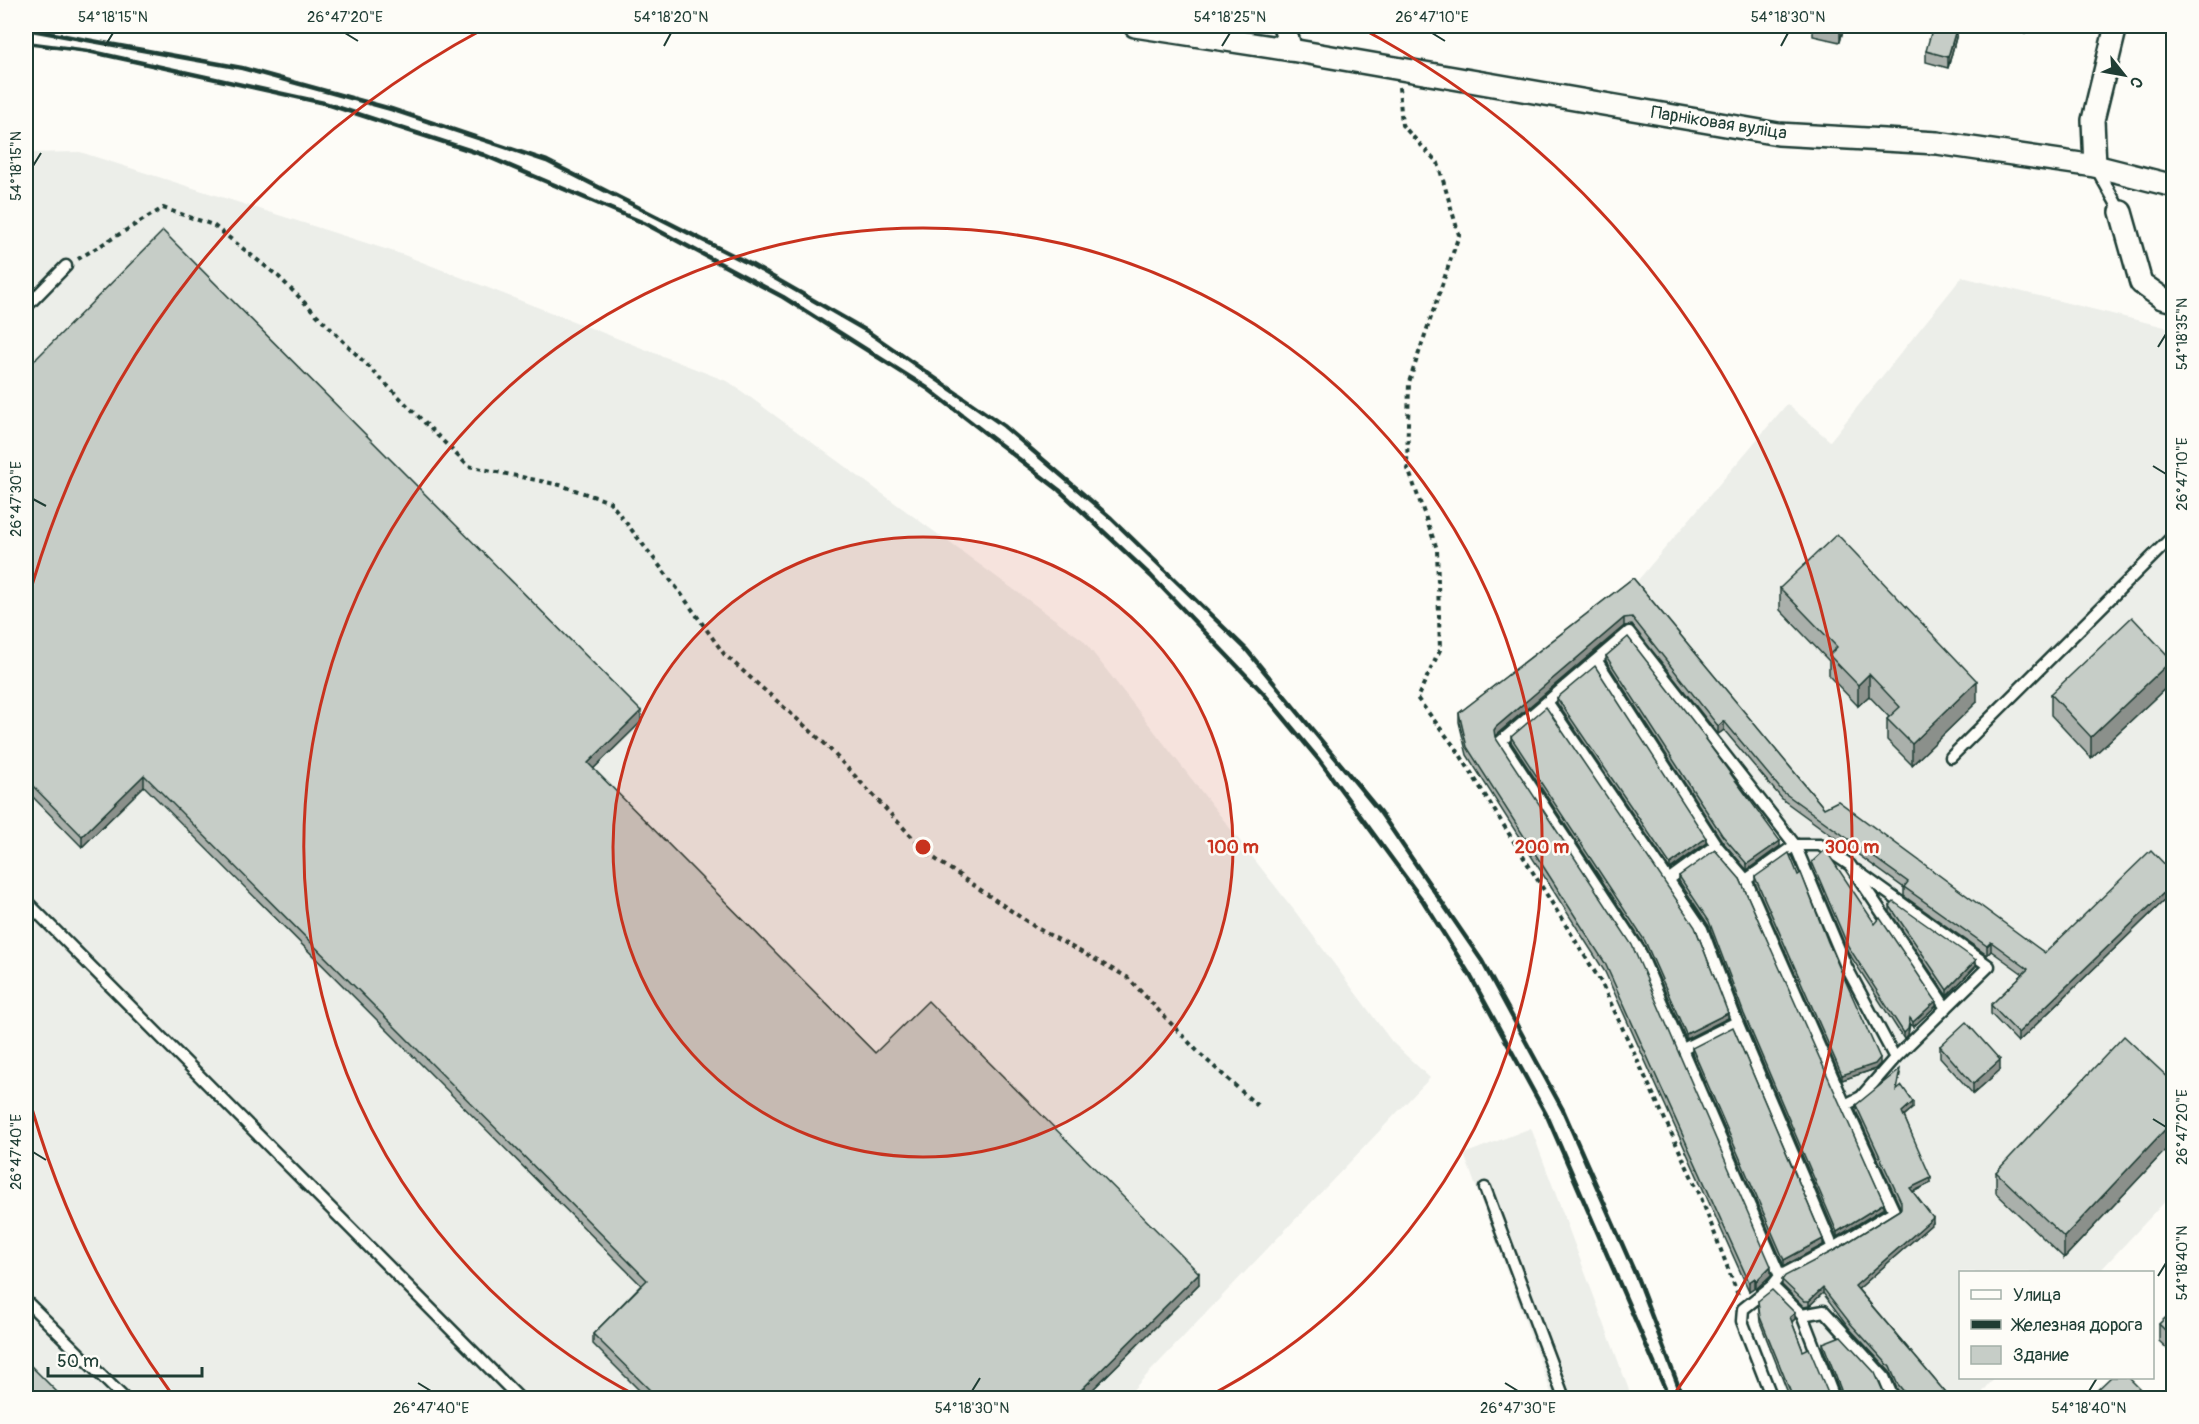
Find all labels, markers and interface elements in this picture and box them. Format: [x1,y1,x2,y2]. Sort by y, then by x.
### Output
text: 54°18'15"N [78,8,148,27]
text: 26°47'20"E [307,8,383,27]
text: 54°18'20"N [634,8,708,27]
text: 54°18'25"N [1194,8,1266,27]
text: 26°47'10"E [1395,8,1469,27]
text: 54°18'30"N [1751,8,1825,27]
north arrow [2094,45,2154,105]
text: С [2125,73,2147,92]
street label: Парніковая вуліца [1649,101,1789,145]
text: 54°18'15"N [7,131,26,201]
text: 54°18'35"N [2173,298,2192,370]
text: 26°47'10"E [2173,437,2192,511]
text: 26°47'30"E [7,461,26,537]
text: 100 m [1207,836,1259,859]
text: 200 m [1515,836,1569,859]
text: 300 m [1825,836,1879,859]
centre of rings [913,837,933,857]
text: 26°47'20"E [2173,1089,2192,1165]
text: 26°47'40"E [7,1114,26,1190]
text: 54°18'40"N [2173,1226,2192,1300]
legend [1959,1271,2154,1379]
text: Улица [2013,1284,2061,1307]
text: Железная дорога [2010,1314,2143,1337]
scale bar [48,1340,202,1378]
text: Здание [2013,1344,2069,1367]
text: 50 m [57,1350,99,1373]
text: 26°47'40"E [393,1399,469,1418]
text: 54°18'30"N [935,1399,1009,1418]
text: 26°47'30"E [1480,1399,1556,1418]
text: 54°18'40"N [2052,1399,2126,1418]

